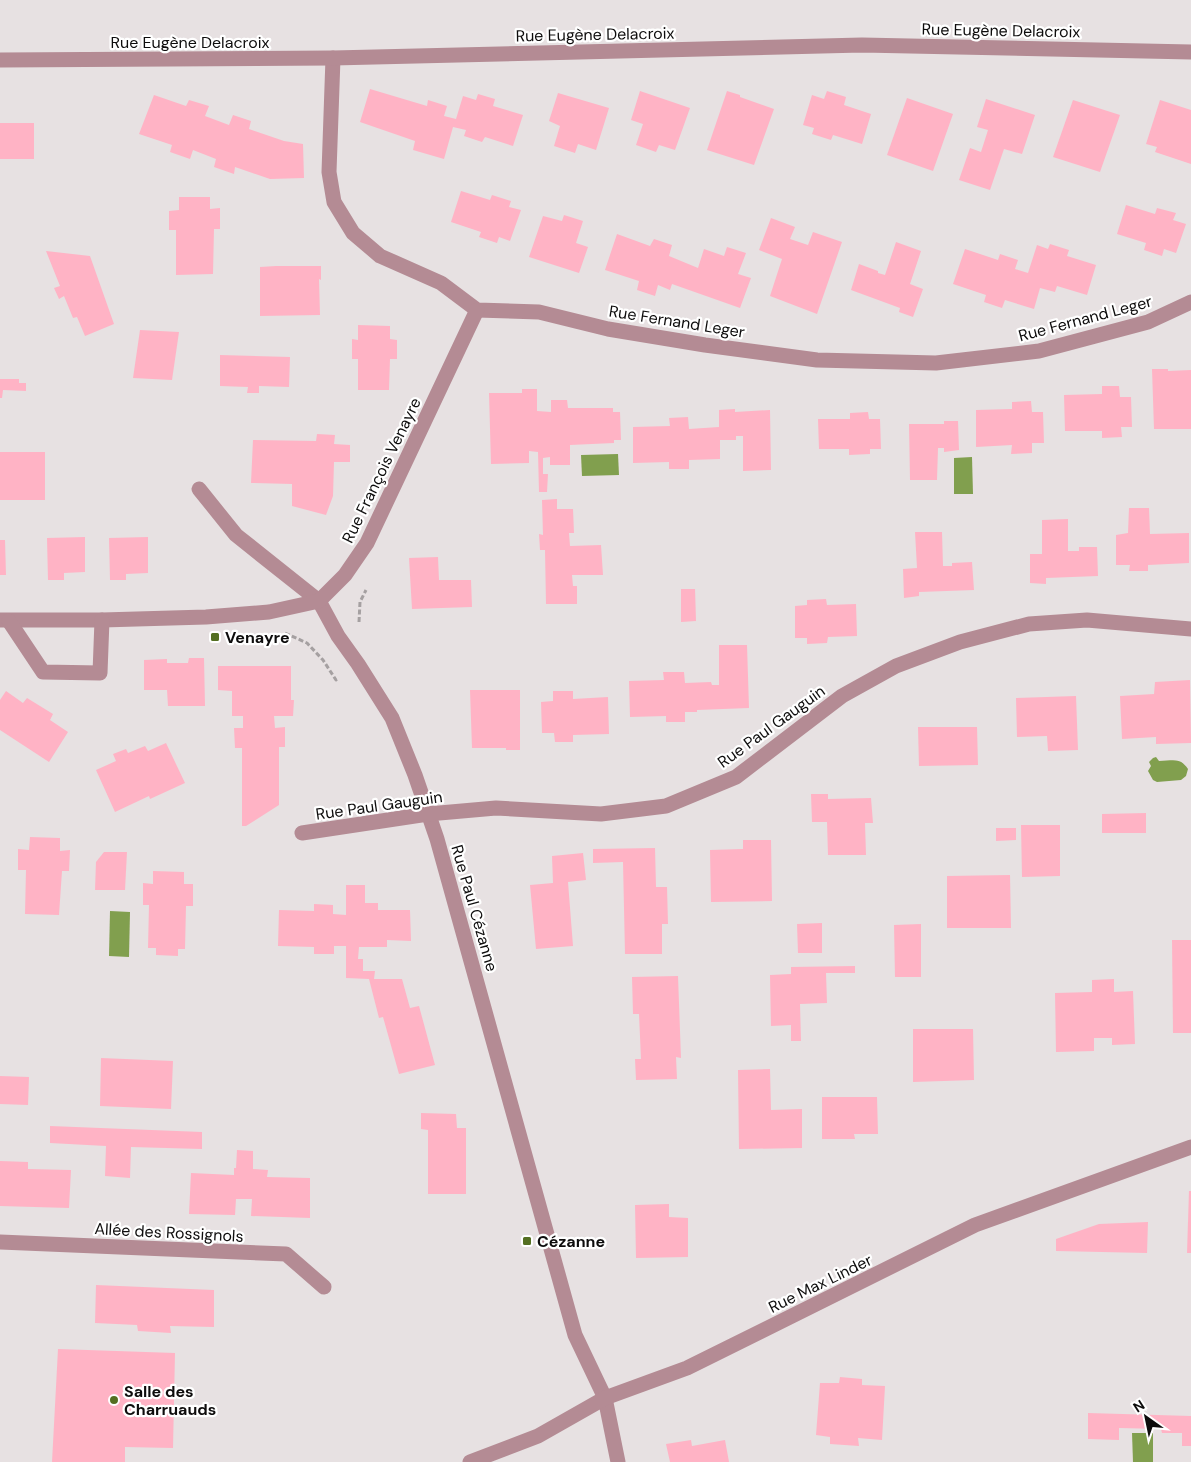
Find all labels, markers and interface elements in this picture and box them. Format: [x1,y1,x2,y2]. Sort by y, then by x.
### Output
street label: Rue Eugène Delacroix [921,19,1081,42]
street label: Rue Eugène Delacroix [515,23,675,46]
street label: Rue Eugène Delacroix [111,32,269,53]
street label: Rue Fernand Leger [1016,291,1154,346]
street label: Rue Fernand Leger [607,300,746,343]
street label: Rue François Venayre [337,394,426,546]
place label: Venayre [225,627,290,648]
marker: Venayre [209,631,221,643]
street label: Rue Paul Gauguin [713,680,829,772]
street label: Rue Paul Gauguin [314,786,444,825]
street label: Rue Paul Cézanne [446,842,503,974]
street label: Allée des Rossignols [94,1218,244,1247]
place label: Cézanne [537,1231,605,1252]
marker: Cézanne [521,1235,533,1247]
street label: Rue Max Linder [765,1249,876,1318]
place label: Salle des Charruauds [124,1381,216,1420]
north arrow [1121,1392,1171,1442]
marker: Salle des Charruauds [108,1394,120,1406]
text: N [1130,1396,1148,1416]

